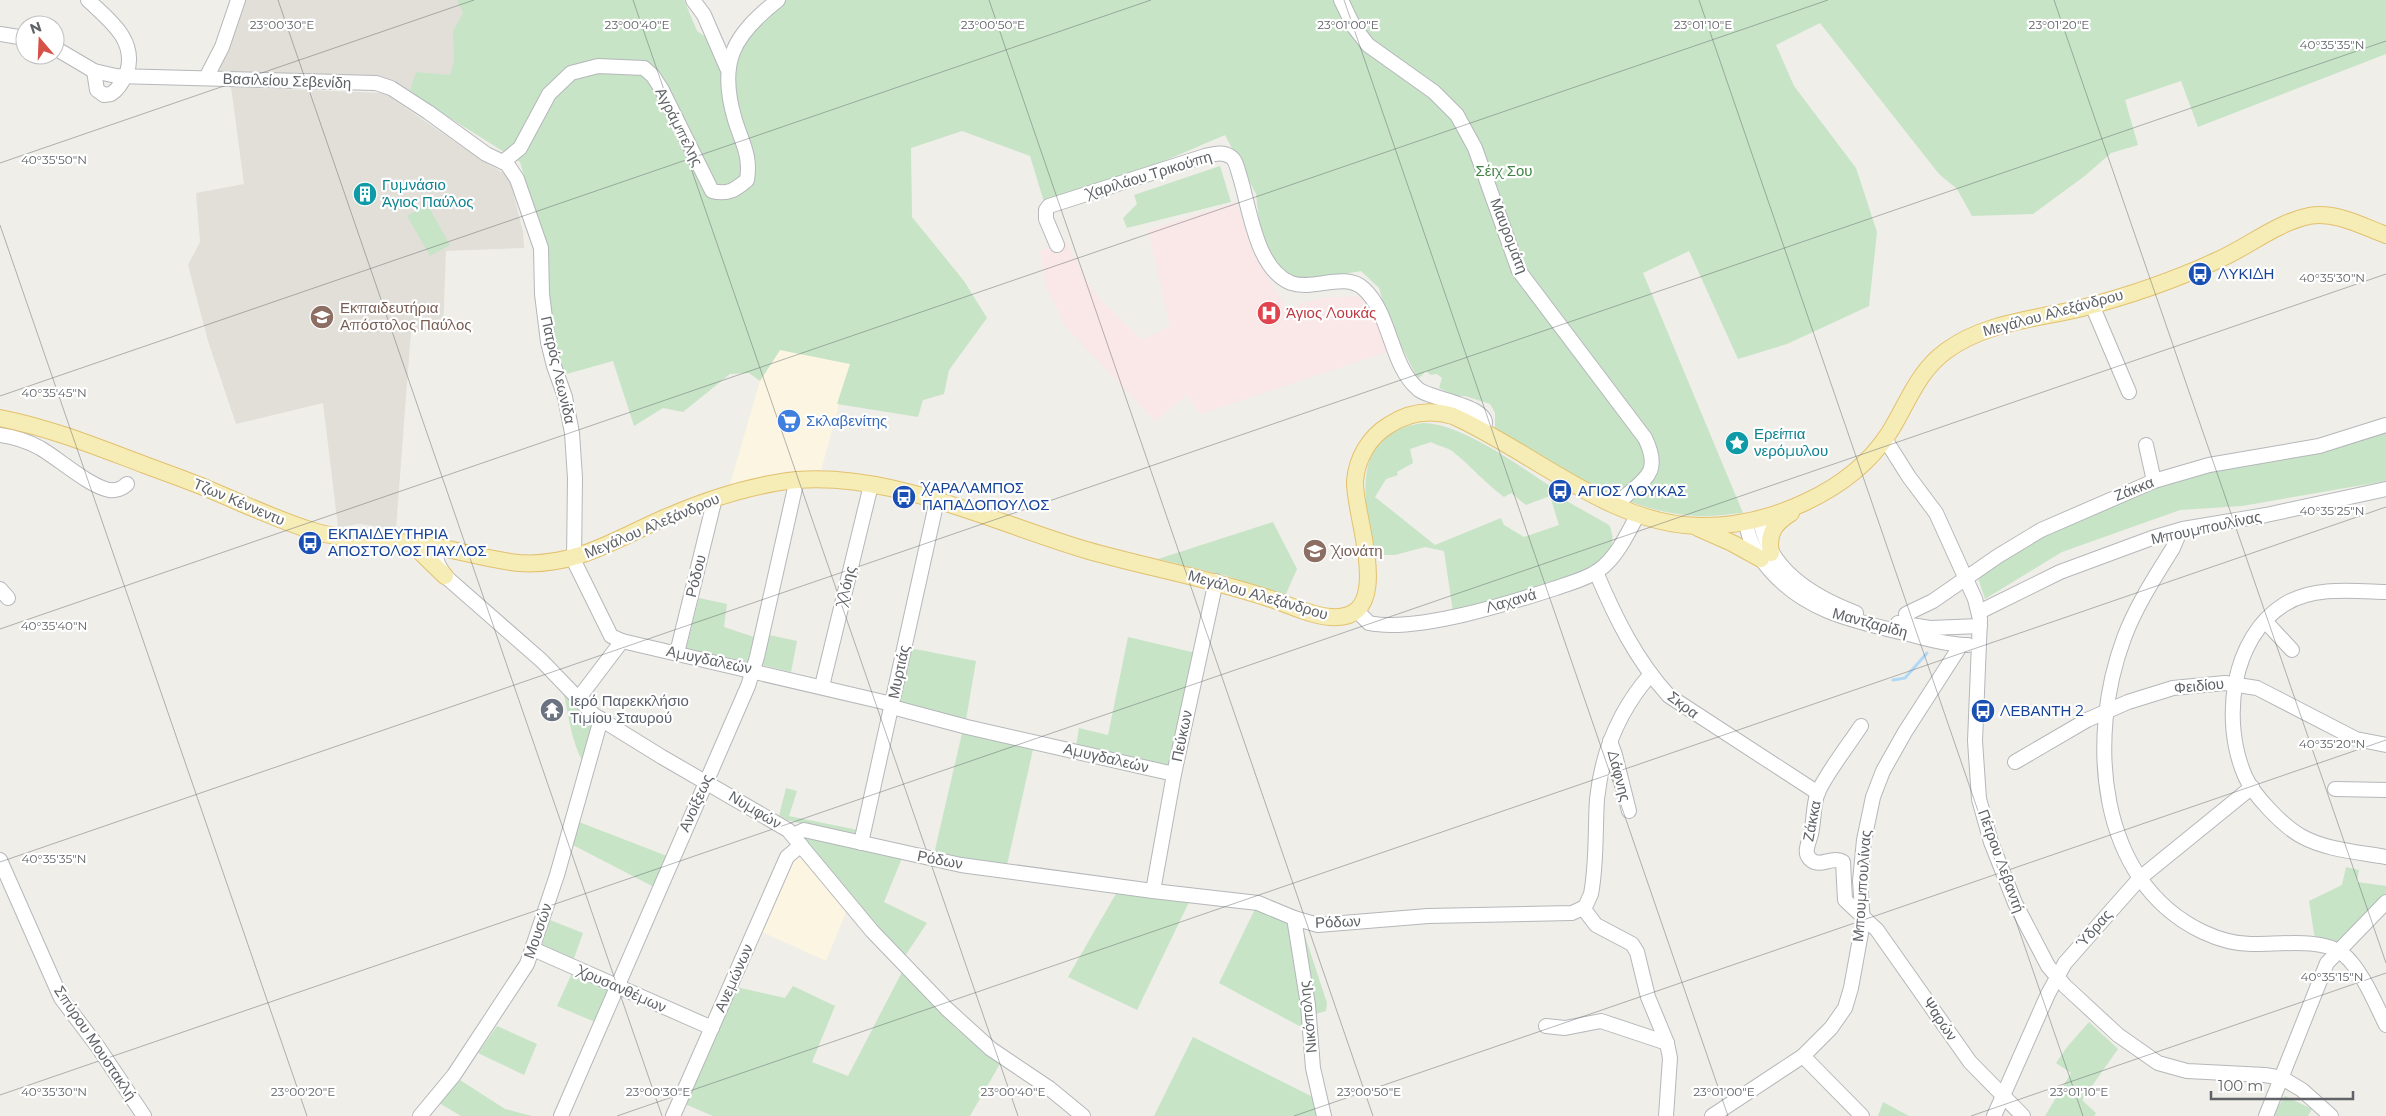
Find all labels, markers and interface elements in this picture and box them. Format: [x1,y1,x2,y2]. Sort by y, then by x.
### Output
north arrow [15,15,65,65]
text: N [27,17,44,38]
text: 23°00'30"E [250,17,314,32]
text: 23°00'40"E [605,17,669,32]
text: 23°00'50"E [961,17,1025,32]
text: 23°01'00"E [1317,17,1379,32]
text: 23°01'10"E [1674,17,1732,32]
text: 23°01'20"E [2029,17,2089,32]
text: 40°35'35"N [2300,37,2364,52]
street label: Βασιλείου Σεβενίδη [222,69,352,92]
street label: Αγράμπελης [651,84,707,169]
street label: Χαριλάου Τρικούπη [1082,146,1214,203]
text: 40°35'50"N [21,152,87,167]
park label: Σέιχ Σου [1475,161,1533,180]
place label: Γυμνάσιο Άγιος Παύλος [382,175,473,211]
building icon: Γυμνάσιο Άγιος Παύλος [352,181,378,207]
street label: Μαυρομάτη [1486,195,1533,276]
bus stop icon: ΛΥΚΙΔΗ [2187,261,2213,287]
place label: ΛΥΚΙΔΗ [2218,264,2274,283]
text: 40°35'30"N [2299,270,2365,285]
street label: Μεγάλου Αλεξάνδρου [1981,285,2125,340]
place label: Εκπαιδευτήρια Απόστολος Παύλος [340,298,472,334]
hospital icon: Άγιος Λουκάς [1256,300,1282,326]
place label: Άγιος Λουκάς [1286,303,1376,322]
school or university icon: Εκπαιδευτήρια Απόστολος Παύλος [309,304,335,330]
street label: Πατρός Λεωνίδα [537,314,580,426]
text: 40°35'45"N [21,385,87,400]
supermarket icon: Σκλαβενίτης [776,408,802,434]
place label: Σκλαβενίτης [806,411,887,430]
place label: Ερείπια νερόμυλου [1754,424,1828,460]
place icon: Ερείπια νερόμυλου [1724,430,1750,456]
street label: Ζάκκα [2111,472,2157,505]
street label: Τζων Κέννεντυ [190,474,288,529]
place label: ΧΑΡΑΛΑΜΠΟΣ ΠΑΠΑΔΟΠΟΥΛΟΣ [920,478,1050,514]
bus stop icon: ΑΓΙΟΣ ΛΟΥΚΑΣ [1547,478,1573,504]
place label: ΑΓΙΟΣ ΛΟΥΚΑΣ [1578,481,1686,500]
bus stop icon: ΧΑΡΑΛΑΜΠΟΣ ΠΑΠΑΔΟΠΟΥΛΟΣ [891,484,917,510]
street label: Μεγάλου Αλεξάνδρου [581,489,722,563]
text: 40°35'25"N [2299,503,2365,518]
street label: Μπουμπουλίνας [2149,507,2263,548]
place label: ΕΚΠΑΙΔΕΥΤΗΡΙΑ ΑΠΟΣΤΟΛΟΣ ΠΑΥΛΟΣ [328,524,487,560]
bus stop icon: ΕΚΠΑΙΔΕΥΤΗΡΙΑ ΑΠΟΣΤΟΛΟΣ ΠΑΥΛΟΣ [297,530,323,556]
school or university icon: Χιονάτη [1302,538,1328,564]
place label: Χιονάτη [1330,541,1383,560]
street label: Ρόδου [681,553,710,599]
street label: Χλόης [831,564,860,610]
street label: Μεγάλου Αλεξάνδρου [1186,565,1330,624]
street label: Λαχανά [1483,584,1539,617]
street label: Μαντζαρίδη [1830,603,1910,642]
text: 40°35'40"N [21,618,87,633]
street label: Αμυγδαλεών [665,641,754,678]
street label: Μυρτιάς [884,643,913,700]
street label: Φειδίου [2173,673,2225,698]
street label: Σκρα [1664,687,1703,723]
place label: Ιερό Παρεκκλήσιο Τιμίου Σταυρού [570,691,689,727]
temple icon: Ιερό Παρεκκλήσιο Τιμίου Σταυρού [539,697,565,723]
bus stop icon: ΛΕΒΑΝΤΗ 2 [1970,698,1996,724]
place label: ΛΕΒΑΝΤΗ 2 [2000,701,2084,720]
street label: Πεύκων [1167,708,1196,763]
text: 40°35'20"N [2299,736,2365,751]
street label: Αμυγδαλεών [1062,738,1151,777]
street label: Δάφνης [1604,748,1635,804]
street label: Ανοίξεως [674,771,717,835]
street label: Νυμφών [725,786,785,833]
street label: Ζάκκα [1798,798,1825,843]
street label: Πέτρου Λεβαντή [1974,807,2029,915]
street label: Μπουμπουλίνας [1848,829,1875,943]
street label: Ρόδων [916,846,964,873]
text: 40°35'35"N [22,851,86,866]
street label: Μουσών [519,901,556,961]
street label: Ύδρας [2071,905,2116,952]
street label: Ρόδων [1315,911,1361,932]
street label: Ανεμώνων [710,941,757,1015]
street label: Χρυσανθέμων [573,960,669,1017]
text: 40°35'15"N [2301,969,2363,984]
street label: Νικόπολης [1294,980,1321,1054]
street label: Σπύρου Μουστακλή [50,982,141,1104]
street label: Ψαρών [1919,993,1962,1044]
scale bar [2211,1068,2354,1100]
text: 100 m [2218,1076,2263,1095]
text: 40°35'30"N [21,1084,87,1099]
text: 23°00'20"E [271,1084,335,1099]
text: 23°00'30"E [626,1084,690,1099]
text: 23°00'40"E [981,1084,1045,1099]
text: 23°00'50"E [1337,1084,1401,1099]
text: 23°01'00"E [1693,1084,1755,1099]
text: 23°01'10"E [2050,1084,2108,1099]

